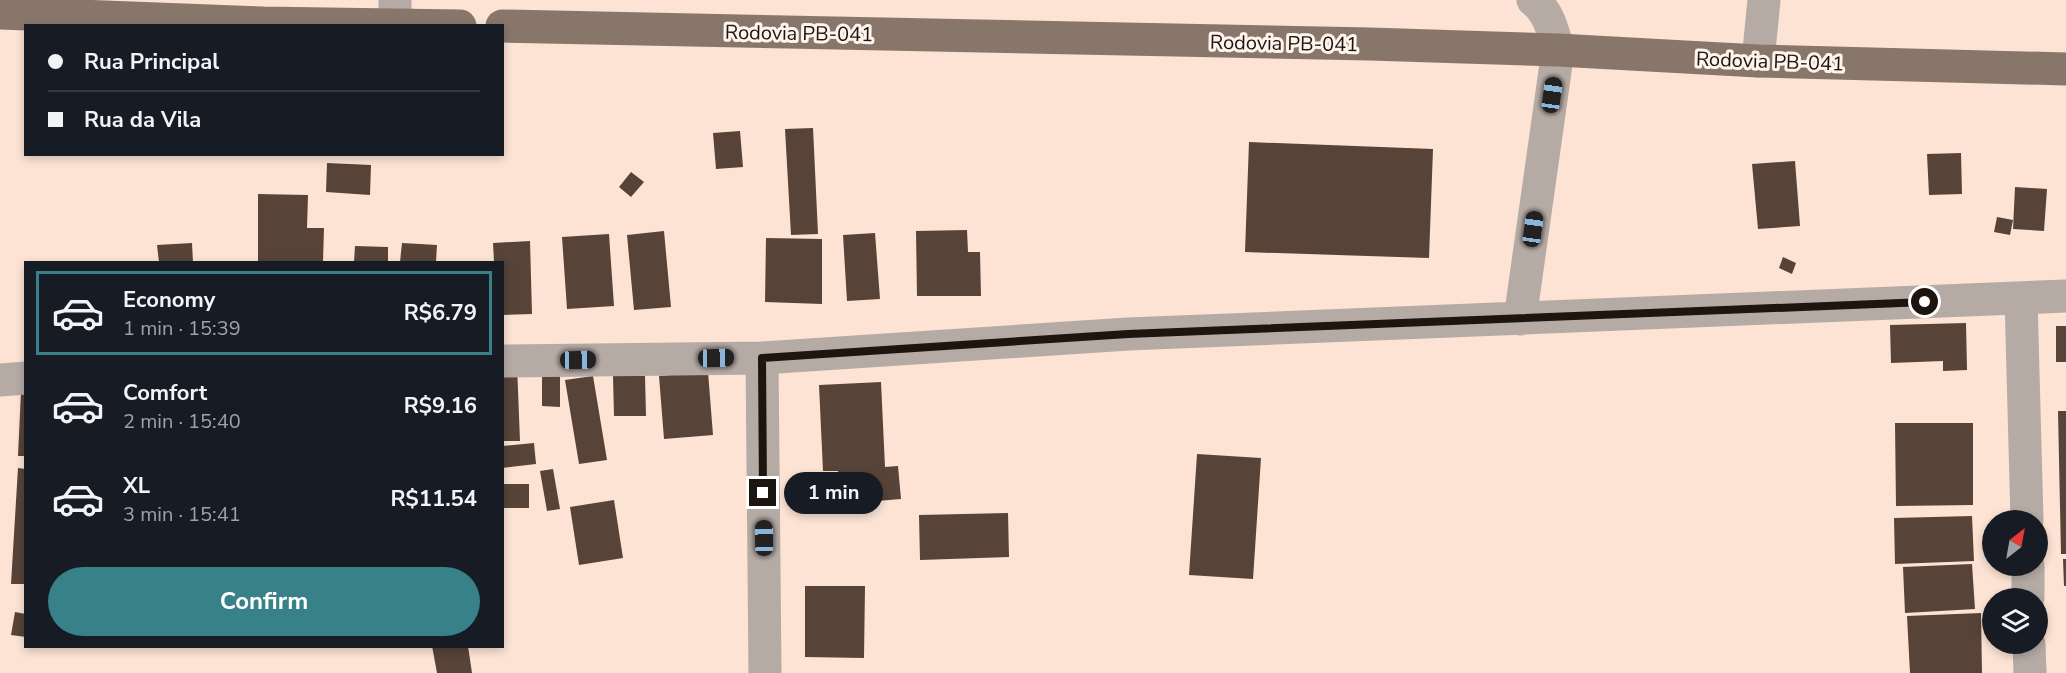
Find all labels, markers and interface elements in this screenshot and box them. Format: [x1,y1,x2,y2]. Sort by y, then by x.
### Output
street label: Rodovia PB-041 [725,19,873,48]
street label: Rodovia PB-041 [1210,29,1358,58]
street label: Rodovia PB-041 [1695,45,1845,78]
text: Rua Principal [84,47,219,77]
car [1541,76,1563,114]
text: Rua da Vila [84,105,201,135]
car [1522,210,1544,248]
text: Economy [123,285,215,315]
icon: car [51,286,105,340]
route start [1911,288,1938,315]
text: R$6.79 [404,298,477,328]
text: 1 min · 15:39 [123,315,241,342]
car [698,349,734,367]
car [560,351,596,369]
text: Comfort [123,378,207,408]
icon: car [51,379,105,433]
text: R$9.16 [404,391,477,421]
text: 2 min · 15:40 [123,408,241,435]
text: XL [123,471,150,501]
icon: car [51,472,105,526]
callout: 1 min [784,472,883,514]
route end [749,479,776,506]
text: 1 min [808,479,859,506]
text: R$11.54 [390,484,477,514]
text: 3 min · 15:41 [123,501,241,528]
north arrow [1982,510,2048,576]
map controls [1982,510,2048,654]
car [755,520,773,556]
button: Confirm [48,567,480,636]
button: layers [1982,588,2048,654]

